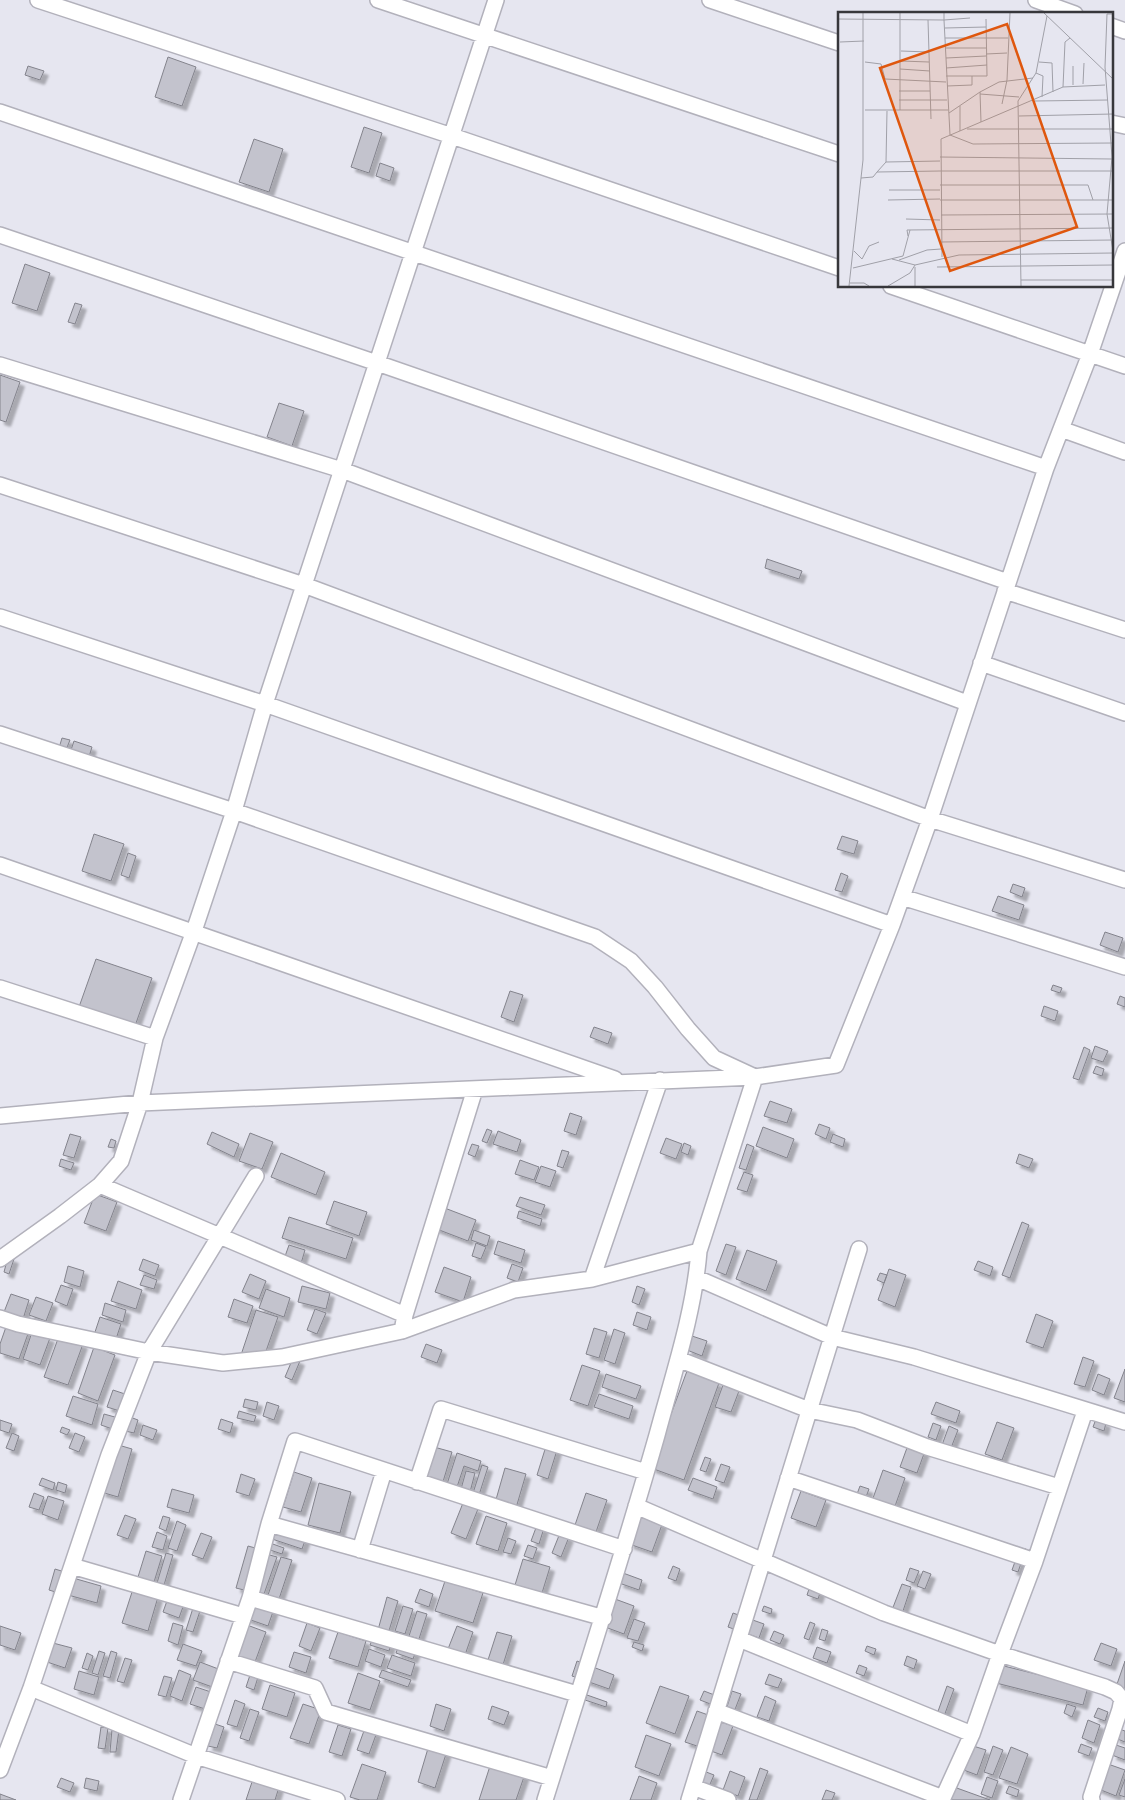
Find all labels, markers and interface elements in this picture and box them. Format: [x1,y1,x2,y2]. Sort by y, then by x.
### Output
inset map [838,12,1112,288]

